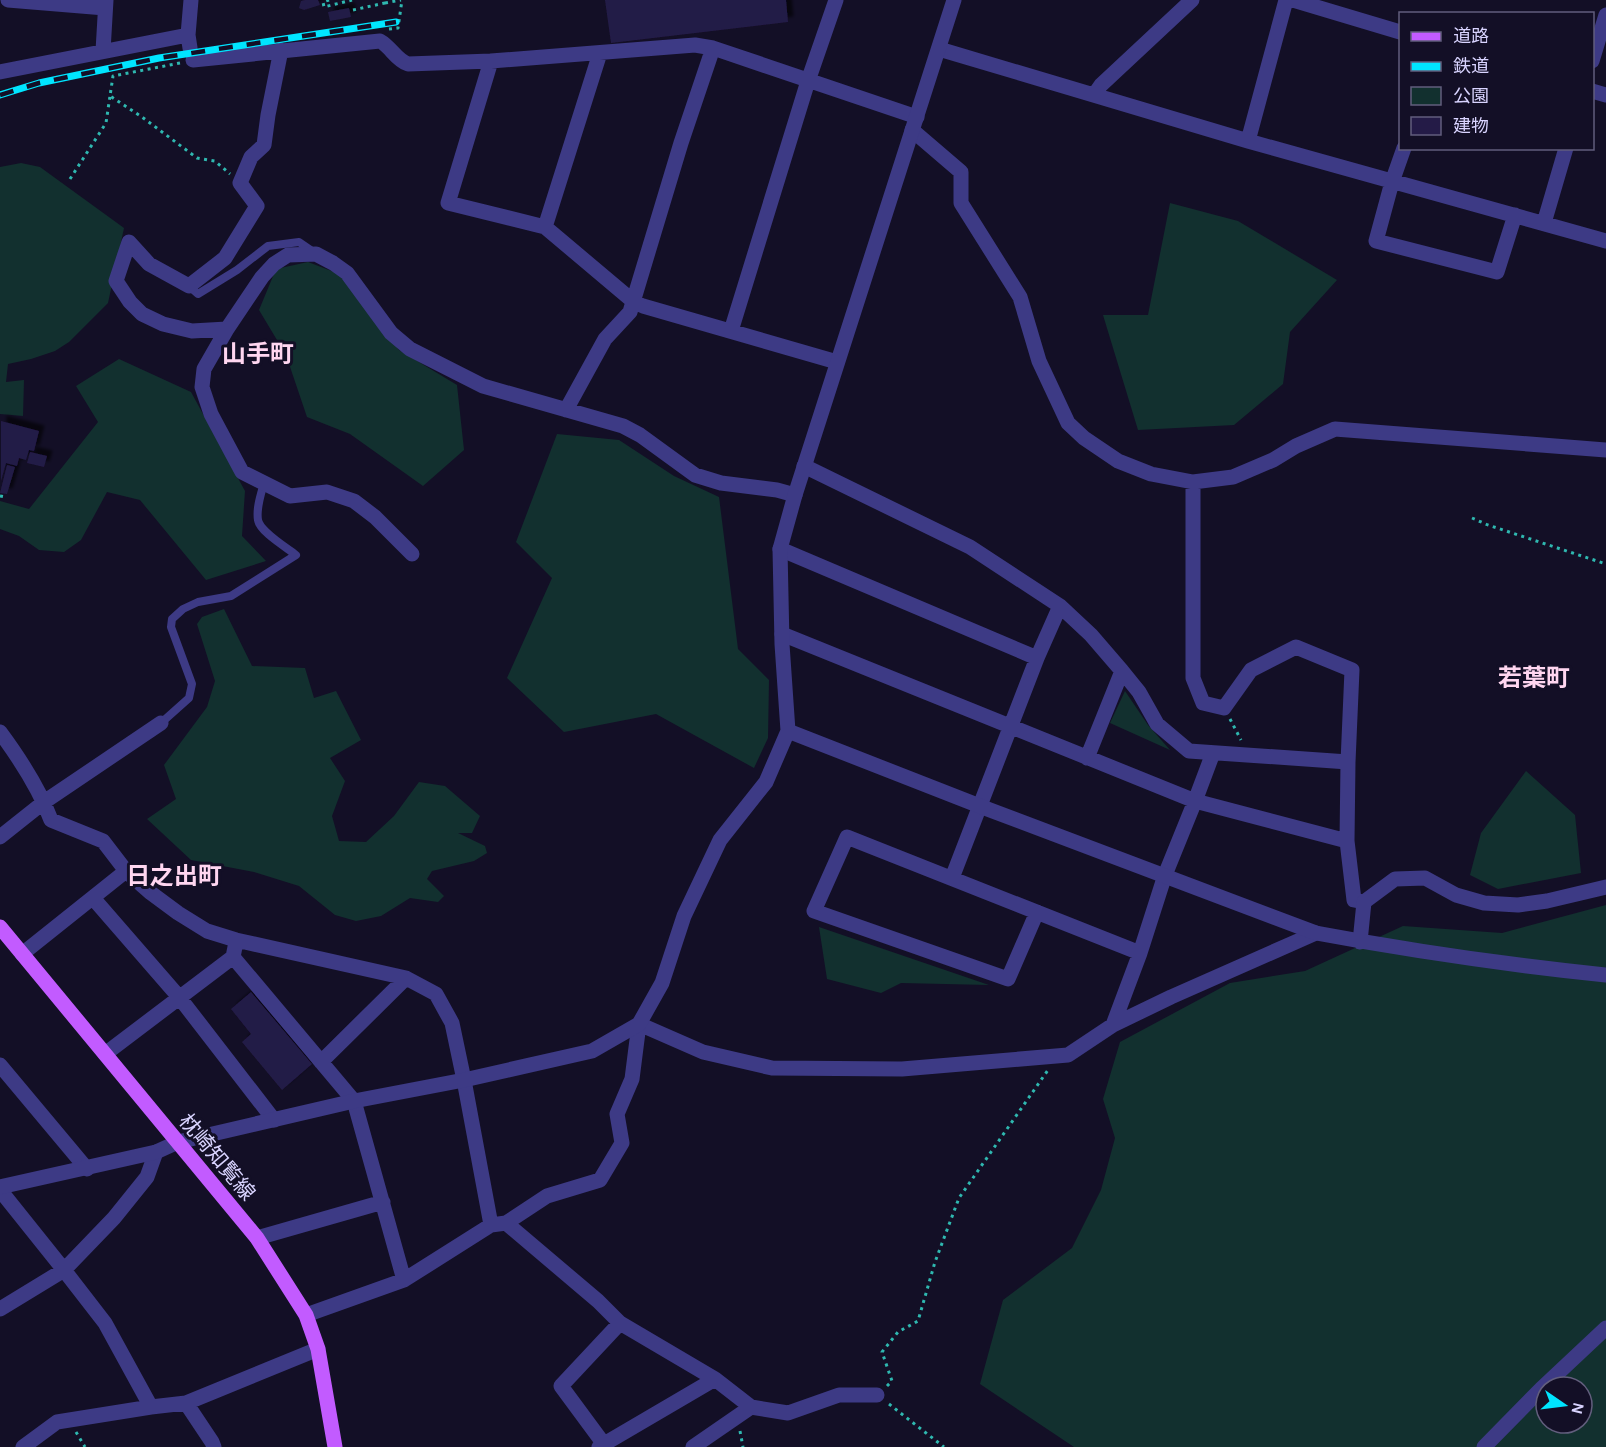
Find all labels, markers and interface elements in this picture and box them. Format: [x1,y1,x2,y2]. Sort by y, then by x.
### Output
legend [1399,12,1594,150]
text: 道路 [1453,25,1489,47]
text: 鉄道 [1453,55,1489,77]
text: 公園 [1453,85,1489,107]
text: 建物 [1453,115,1489,137]
district label: 山手町 [222,340,294,368]
district label: 若葉町 [1498,664,1570,692]
district label: 日之出町 [126,862,222,890]
street label: 枕崎知覧線 [174,1109,260,1205]
north arrow [1534,1375,1594,1435]
text: N [1567,1401,1589,1416]

